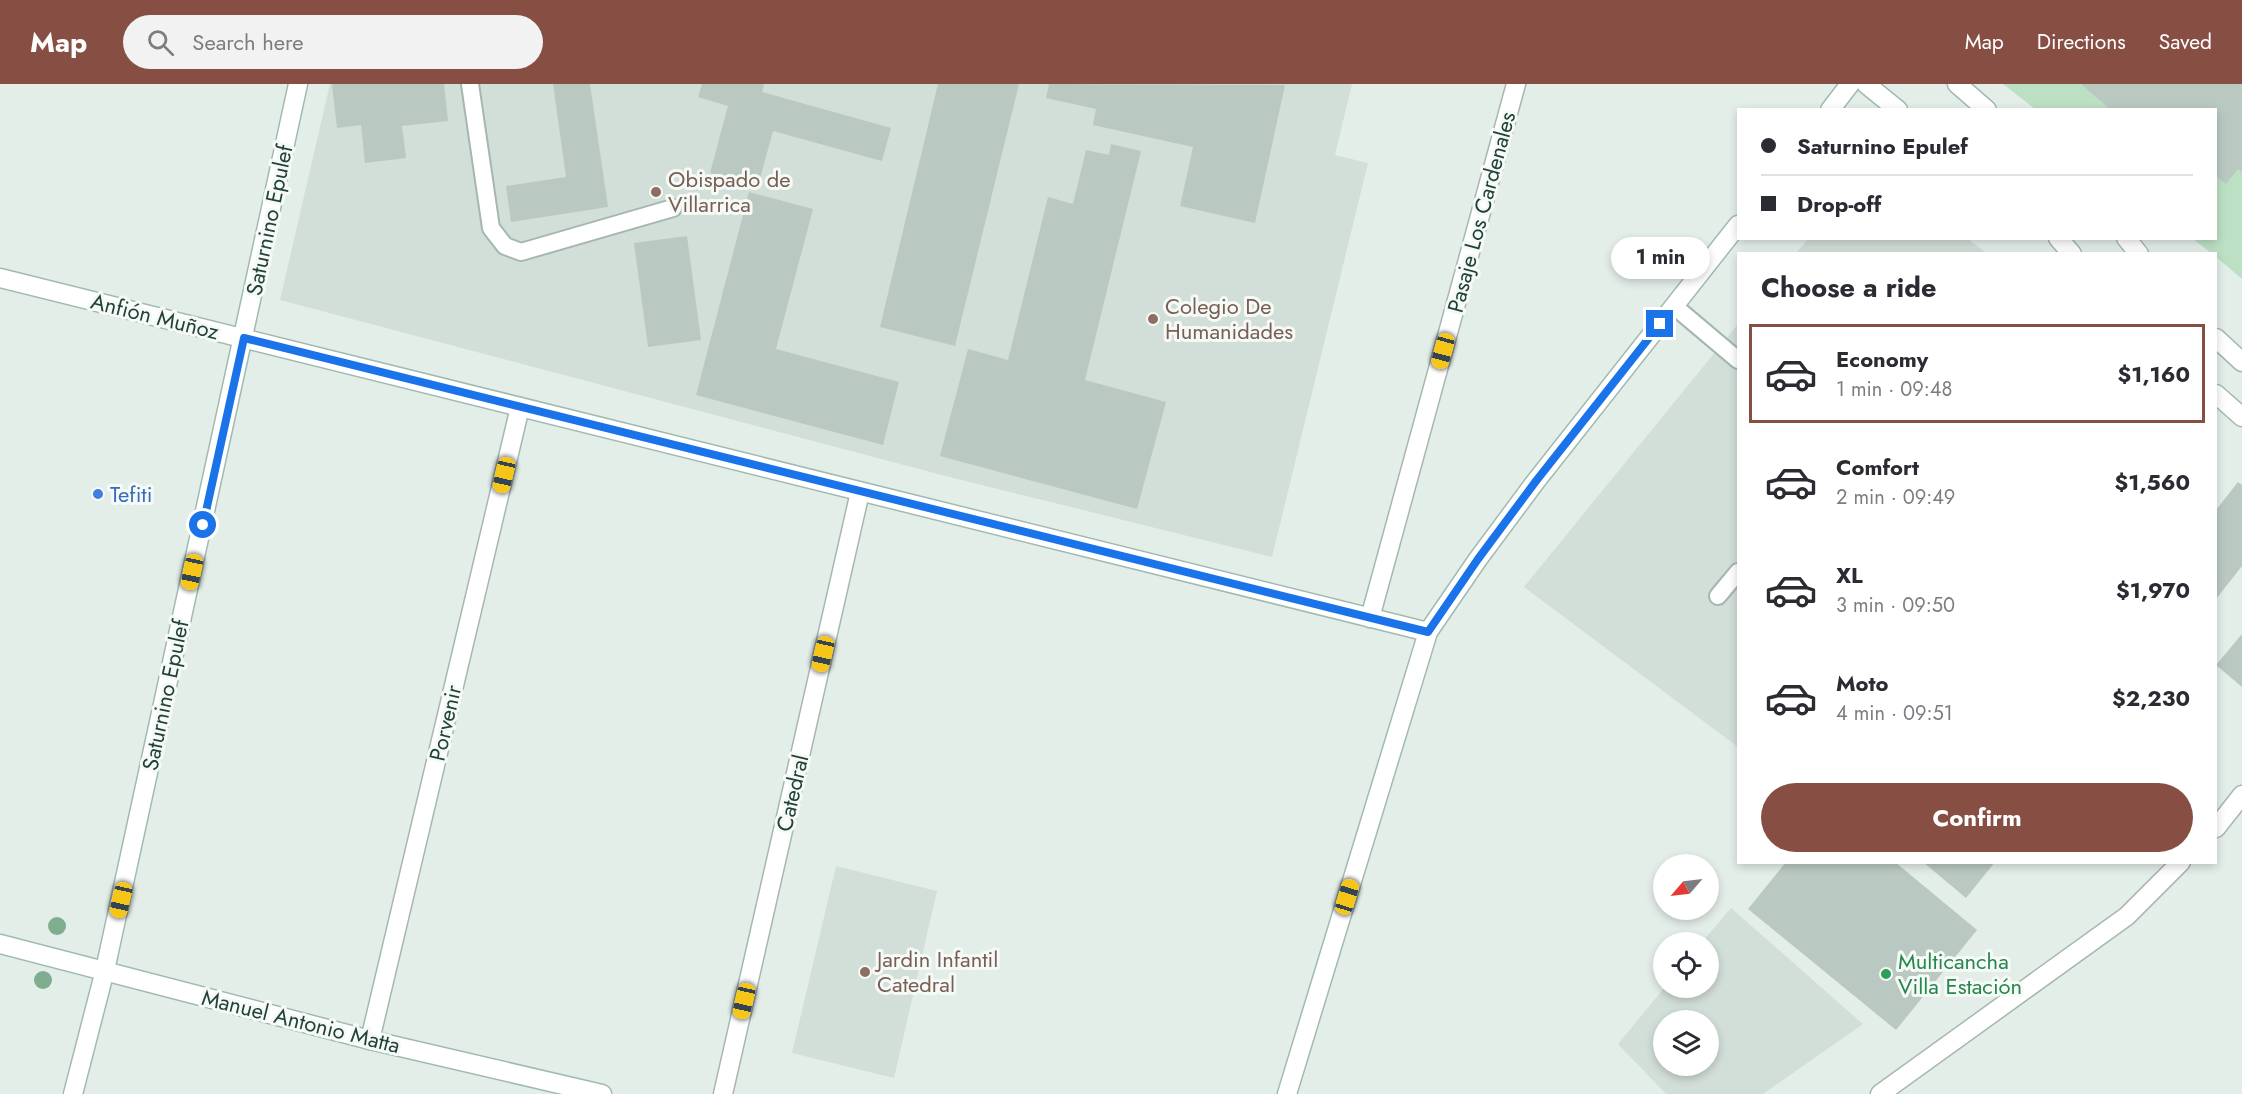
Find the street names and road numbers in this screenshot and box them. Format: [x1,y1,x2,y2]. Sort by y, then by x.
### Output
street label: Pasaje Los Cardenales [1439,108,1523,316]
street label: Saturnino Epulef [237,141,301,298]
street label: Anfión Muñoz [88,285,222,347]
street label: Saturnino Epulef [133,616,197,773]
street label: Porvenir [421,681,469,764]
street label: Catedral [768,751,816,835]
street label: Manuel Antonio Matta [199,981,403,1061]

